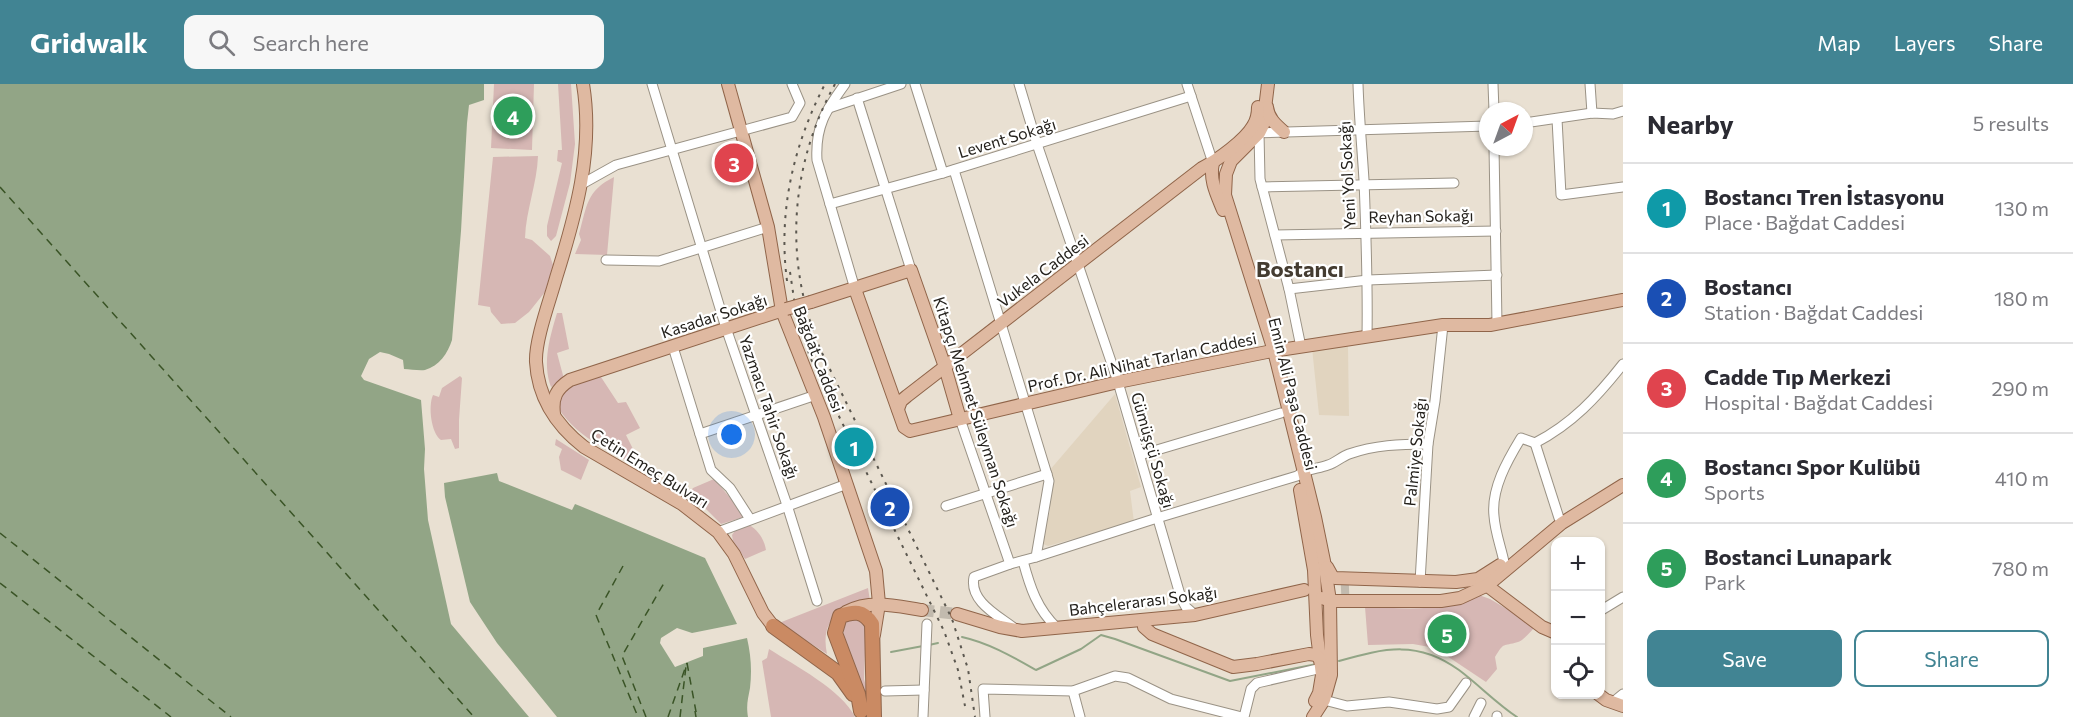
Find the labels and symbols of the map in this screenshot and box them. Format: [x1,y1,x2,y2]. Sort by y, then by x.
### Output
pin: 4 [494,93,532,138]
north arrow [1479,102,1533,156]
street label: Levent Sokağı [956,114,1058,161]
street label: Yeni Yol Sokağı [1334,121,1359,230]
pin: 3 [714,140,754,185]
street label: Reyhan Sokağı [1368,205,1474,226]
street label: Vukela Caddesi [993,230,1092,311]
district label: Bostancı [1256,255,1344,282]
street label: Kasadar Sokağı [658,289,769,342]
street label: Kitapçı Mehmet Süleyman Sokağı [930,294,1023,530]
street label: Bağdat Caddesi [791,303,848,415]
street label: Emin Ali Paşa Caddesi [1265,315,1322,472]
street label: Prof. Dr. Ali Nihat Tarlan Caddesi [1026,328,1258,395]
street label: Yazmacı Tahir Sokağı [736,332,803,481]
street label: Gümüşçü Sokağı [1128,390,1179,510]
street label: Palmiye Sokağı [1399,397,1430,507]
your location [717,420,746,449]
street label: Çetin Emeç Bulvarı [588,424,713,511]
pin: 1 [834,424,874,470]
pin: 2 [870,484,910,530]
street label: Bahçelerarası Sokağı [1068,582,1218,619]
pin: 5 [1428,612,1466,656]

